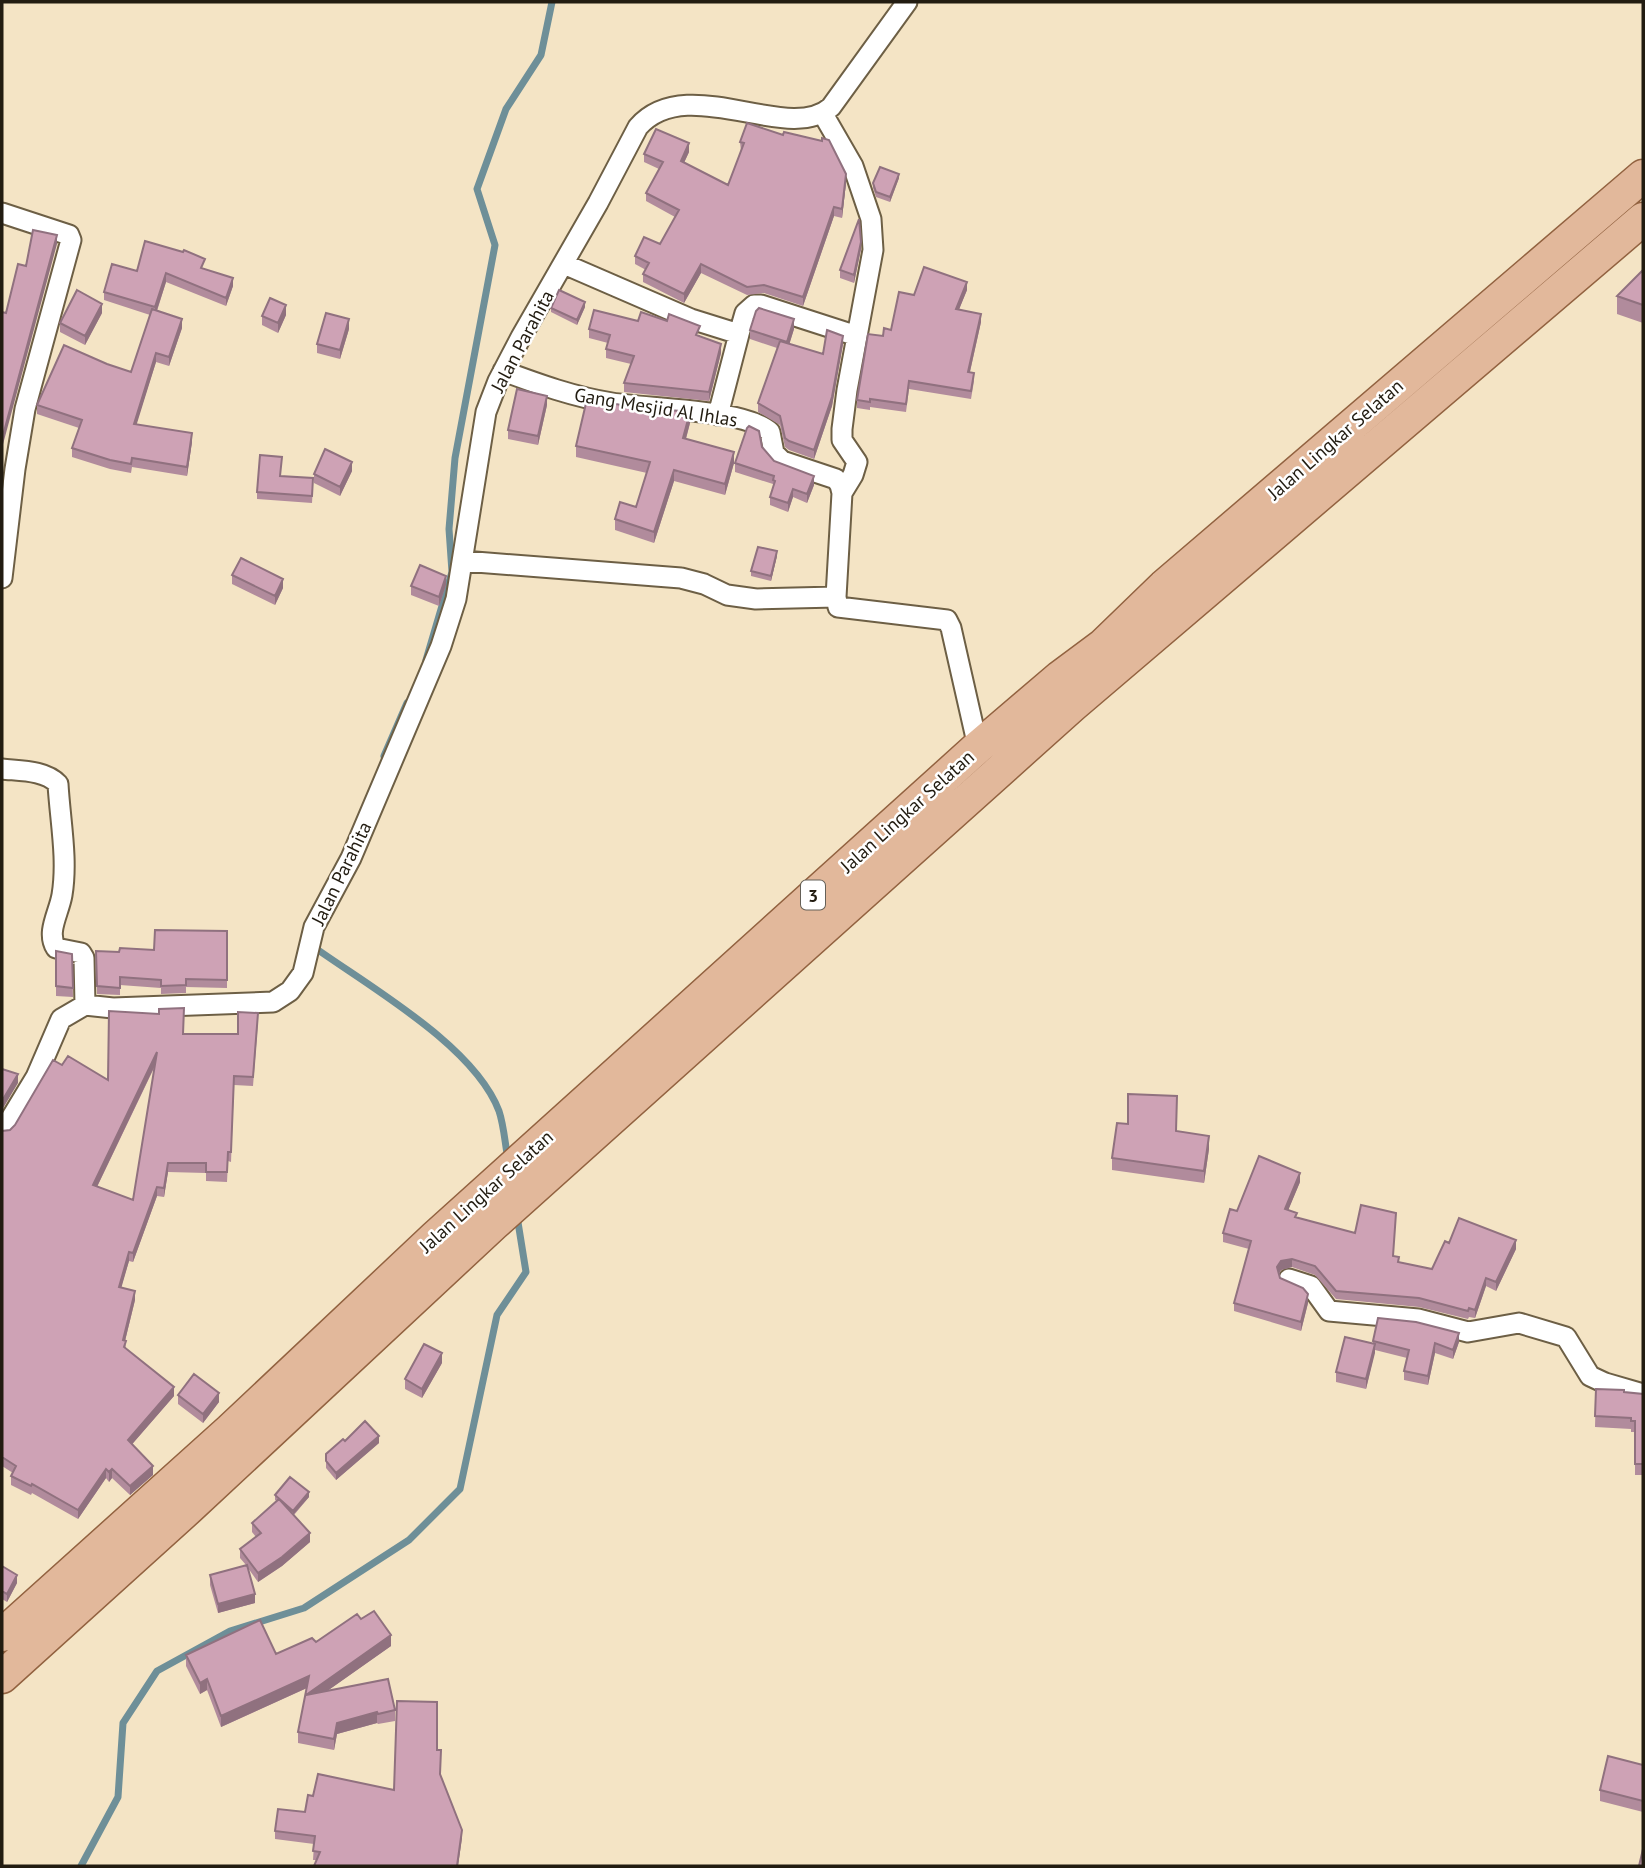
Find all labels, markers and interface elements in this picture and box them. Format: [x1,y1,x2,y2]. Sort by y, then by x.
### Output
street label: Jalan Parahita [485,286,559,397]
street label: Jalan Lingkar Selatan [1261,374,1408,505]
street label: Gang Mesjid Al Ihlas [573,382,739,432]
street label: Jalan Lingkar Selatan [834,745,979,878]
street label: Jalan Parahita [305,817,376,929]
road number: 3 [801,880,825,910]
street label: Jalan Lingkar Selatan [413,1125,558,1258]

